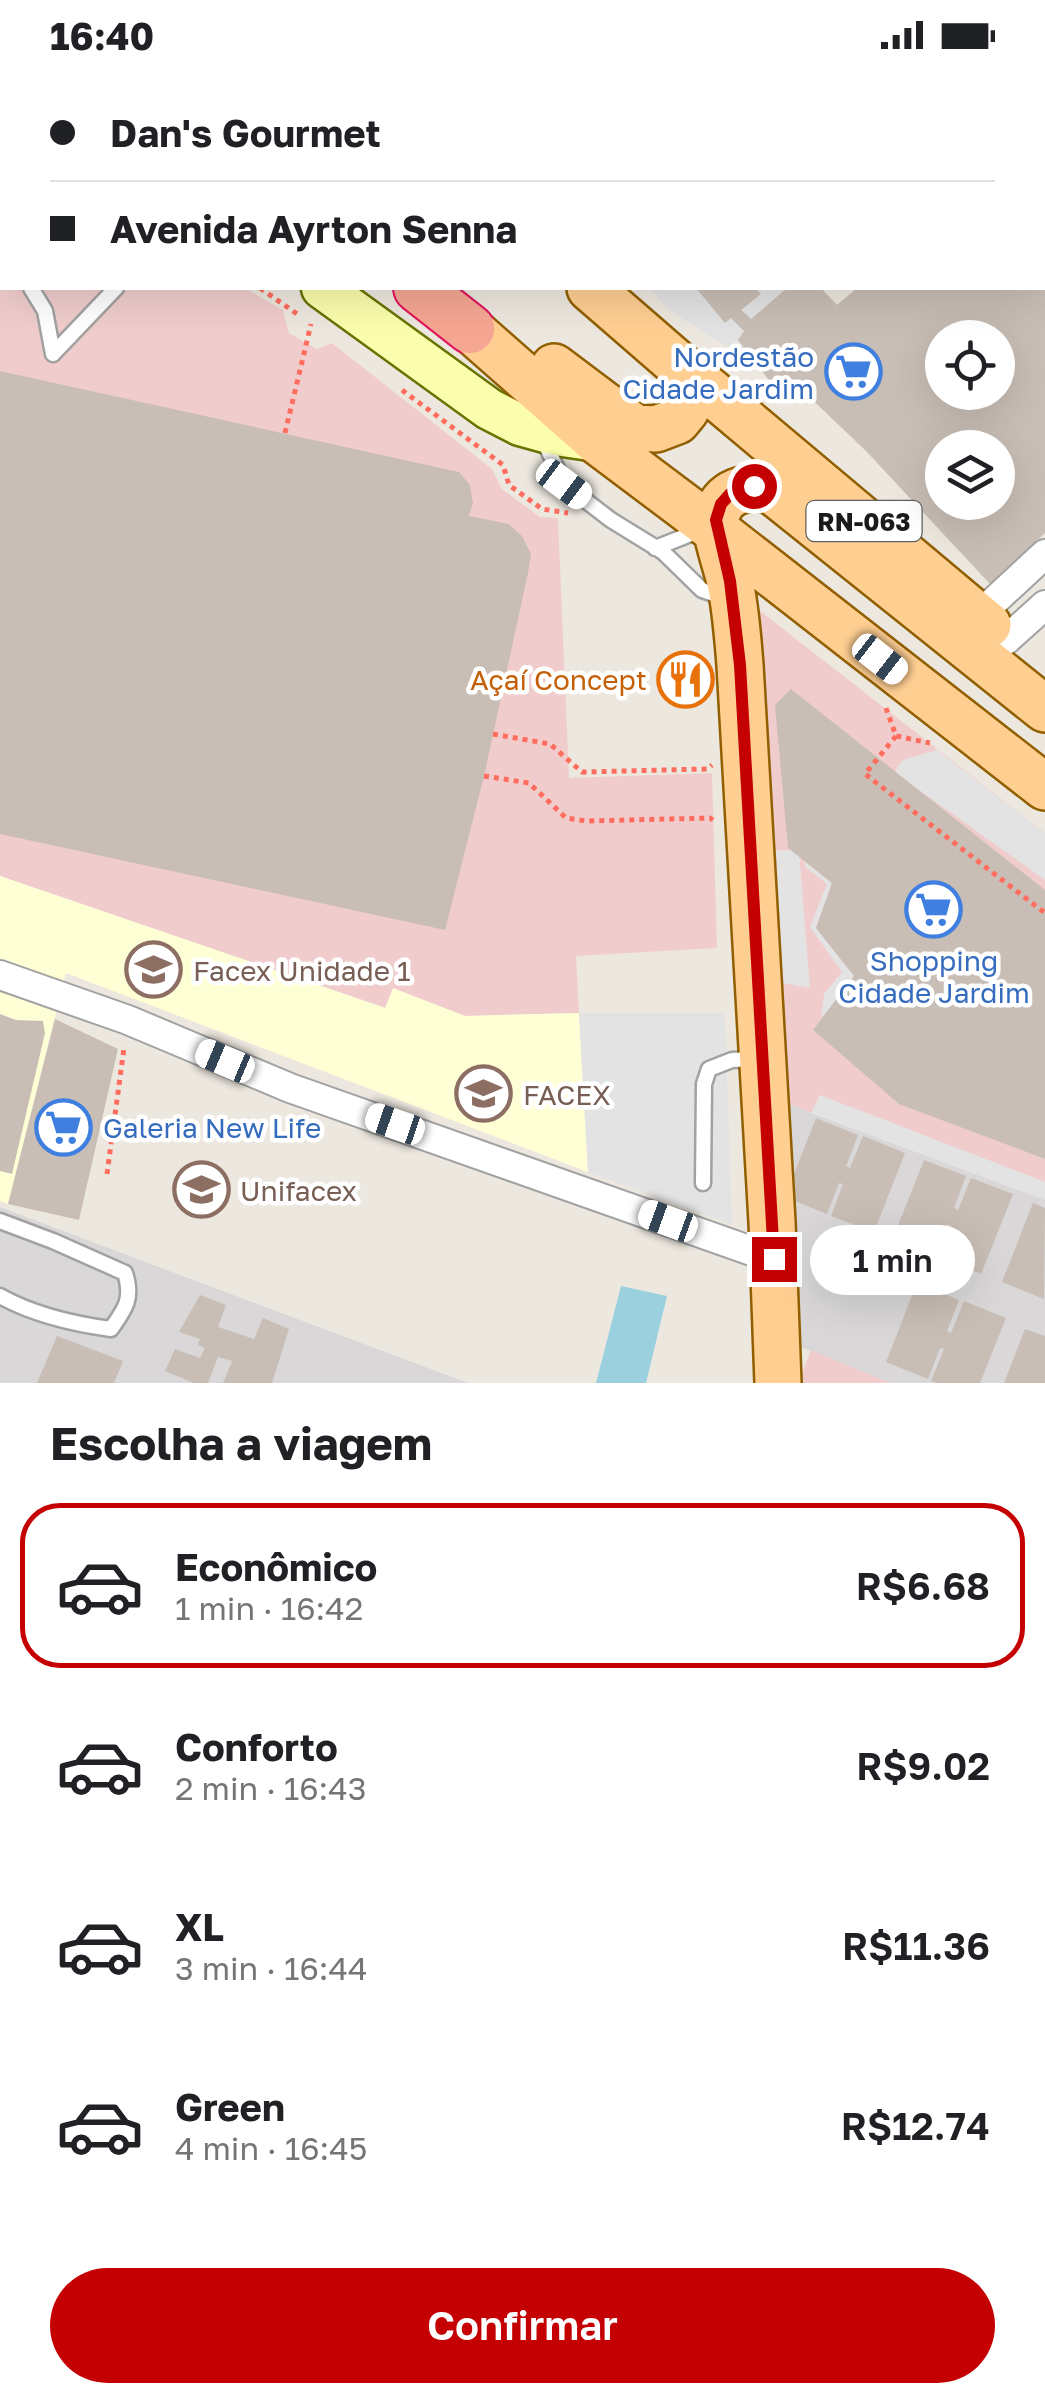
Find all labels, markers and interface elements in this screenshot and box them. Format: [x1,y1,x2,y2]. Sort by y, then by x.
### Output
text: 16:40 [50,13,154,58]
text: Dan's Gourmet [110,110,381,155]
text: Avenida Ayrton Senna [110,206,517,251]
map controls [925,320,1015,520]
button: locate [925,320,1015,410]
place label: Nordestão Cidade Jardim [622,340,814,405]
supermarket icon: Nordestão Cidade Jardim [823,342,883,402]
button: layers [925,430,1015,520]
car [531,454,597,514]
route start [732,464,777,509]
road number: RN-063 [806,501,922,541]
car [847,629,913,689]
restaurant icon: Açaí Concept [656,649,716,709]
place label: Açaí Concept [470,663,647,696]
supermarket icon: Shopping Cidade Jardim [904,879,964,939]
school or university icon: Facex Unidade 1 [124,940,184,1000]
place label: Shopping Cidade Jardim [838,944,1030,1009]
place label: Facex Unidade 1 [193,954,411,987]
car [192,1035,258,1087]
school or university icon: FACEX [454,1064,514,1124]
place label: FACEX [523,1078,611,1111]
supermarket icon: Galeria New Life [34,1097,94,1157]
car [362,1100,428,1148]
place label: Galeria New Life [103,1111,321,1144]
school or university icon: Unifacex [171,1160,231,1220]
place label: Unifacex [240,1174,357,1207]
car [635,1197,701,1245]
callout: 1 min [809,1224,974,1294]
route end [752,1237,797,1282]
text: 1 min [852,1241,933,1279]
text: Escolha a viagem [50,1416,432,1470]
icon: car [55,1541,145,1631]
text: Econômico [175,1544,377,1589]
text: R$6.68 [856,1563,990,1608]
text: 1 min · 16:42 [175,1589,363,1627]
icon: car [55,1721,145,1811]
text: Conforto [175,1724,338,1769]
text: R$9.02 [856,1743,990,1788]
text: 2 min · 16:43 [175,1769,366,1807]
icon: car [55,1901,145,1991]
text: XL [175,1904,224,1949]
text: R$11.36 [842,1923,990,1968]
text: 3 min · 16:44 [175,1949,367,1987]
icon: car [55,2081,145,2171]
text: Green [175,2084,285,2129]
text: R$12.74 [841,2103,990,2148]
text: 4 min · 16:45 [175,2129,367,2167]
button: Confirmar [50,2268,995,2383]

